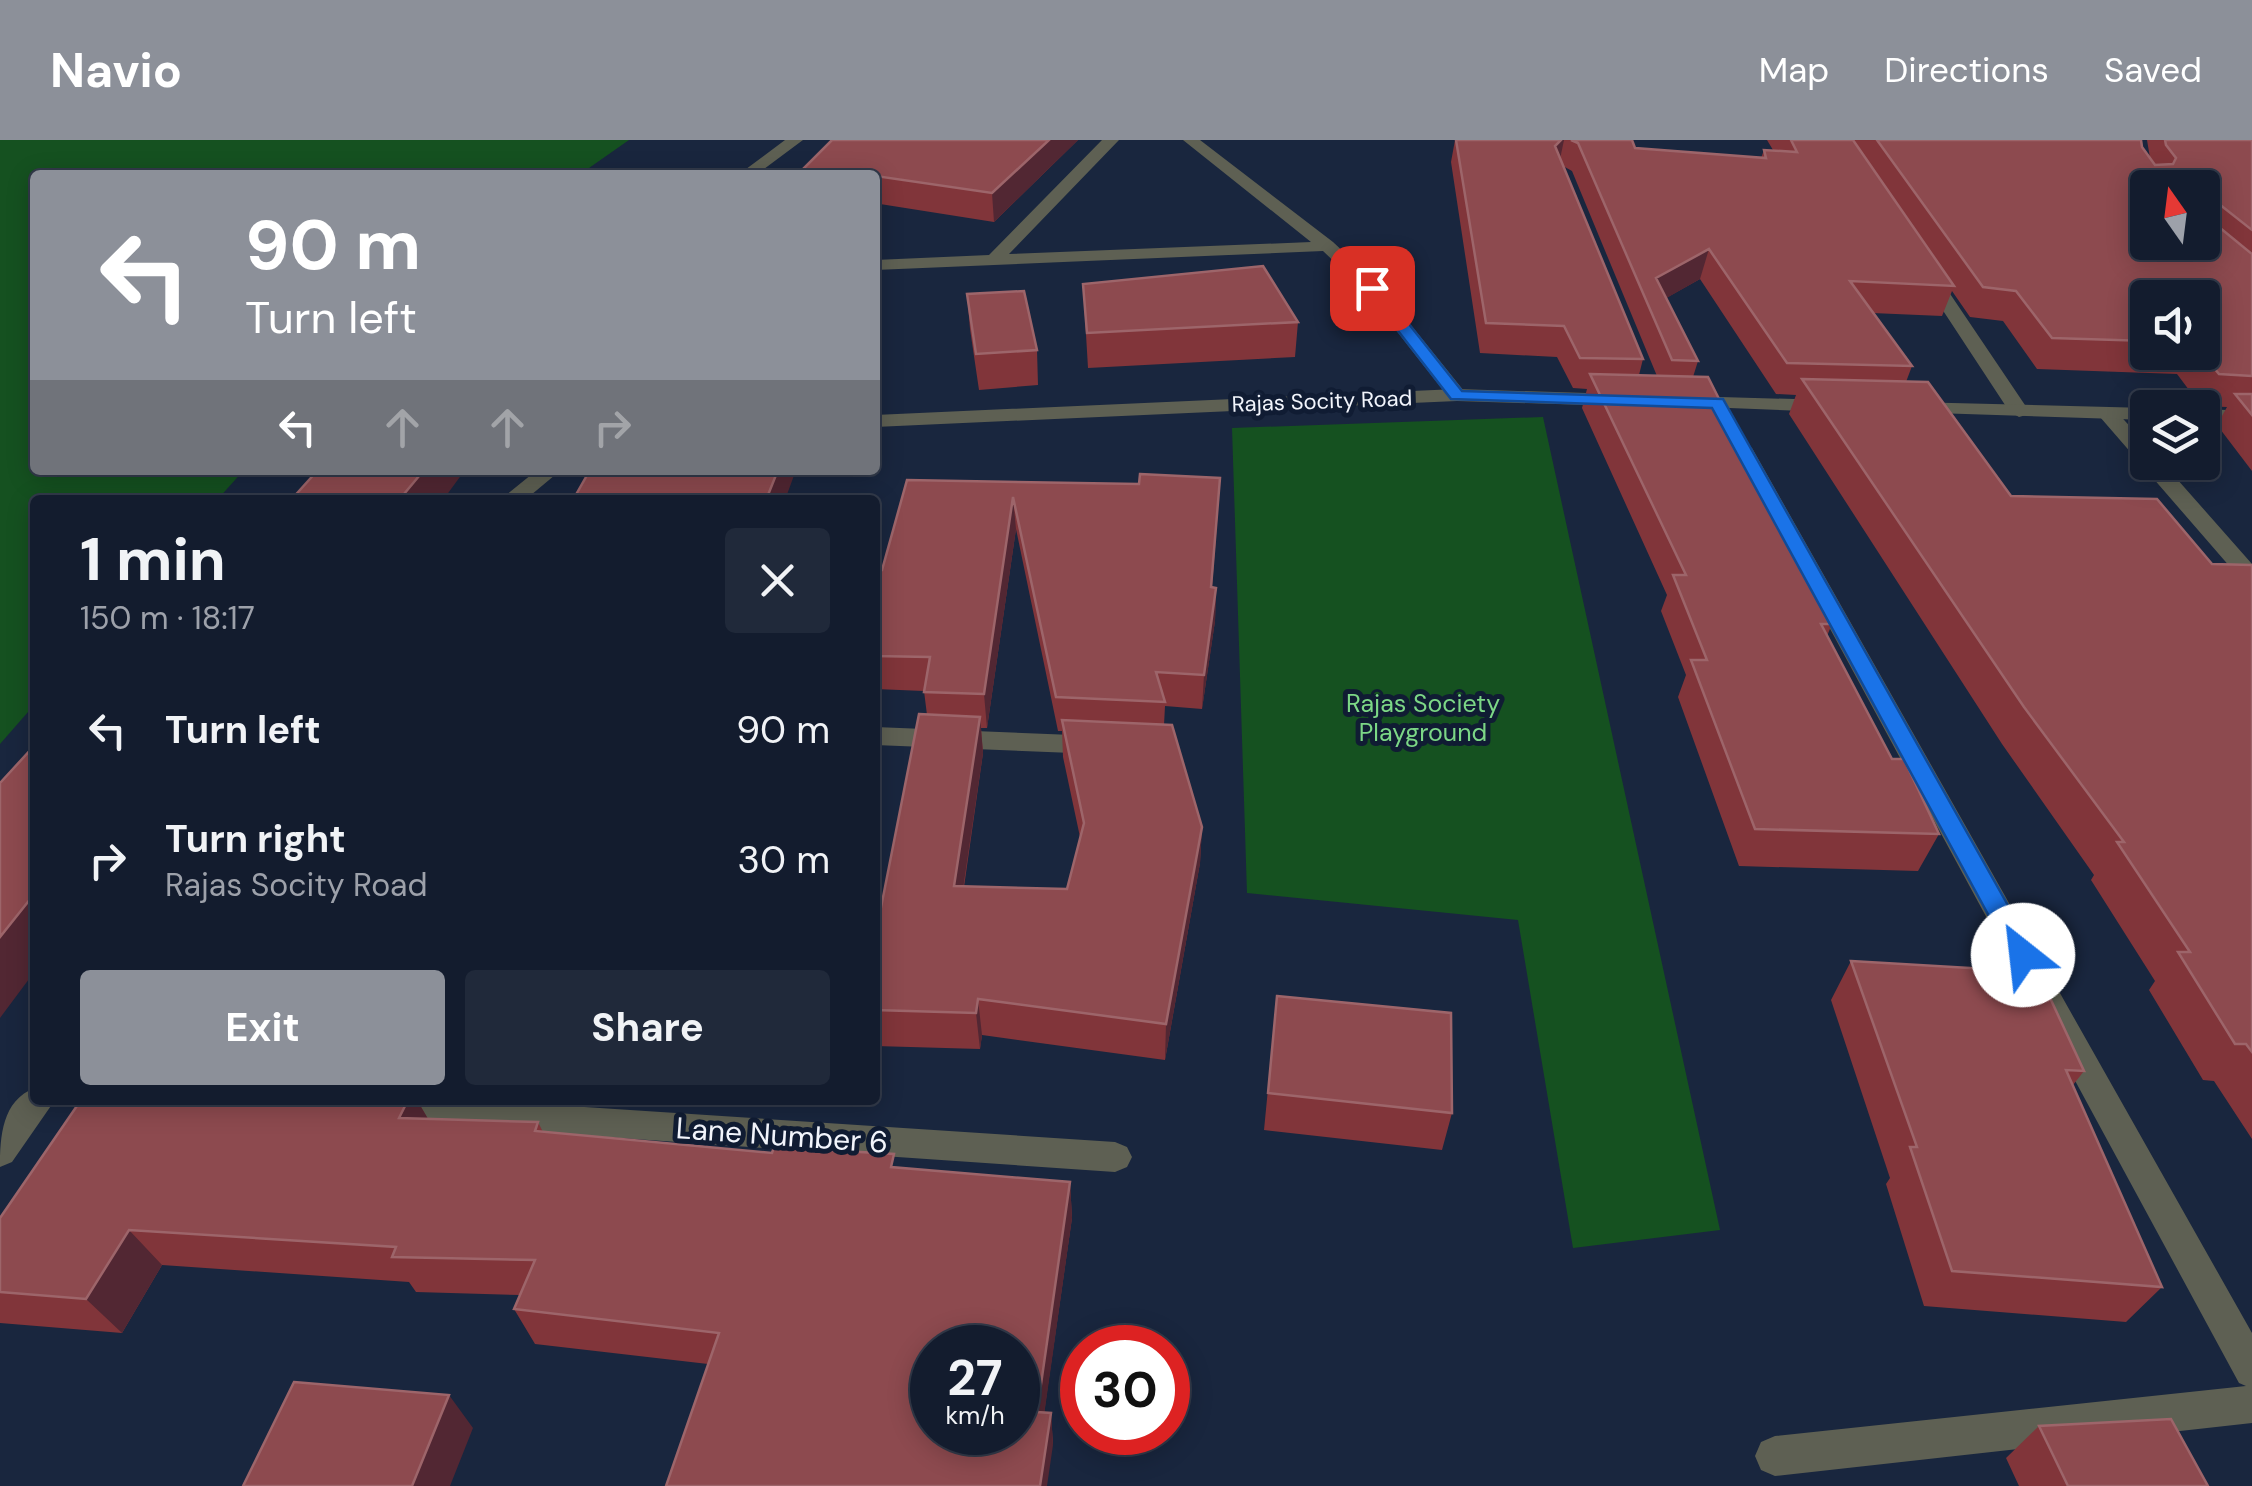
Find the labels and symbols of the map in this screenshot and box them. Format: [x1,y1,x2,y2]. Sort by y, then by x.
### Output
north arrow [2130,170,2220,260]
pin [1330,246,1415,331]
street label: Rajas Socity Road [1231,383,1413,419]
park label: Rajas Society Playground [1346,687,1500,749]
position arrow [1971,903,2075,1007]
street label: Lane Number 6 [675,1108,889,1162]
speed limit sign: 30 [1060,1325,1190,1455]

